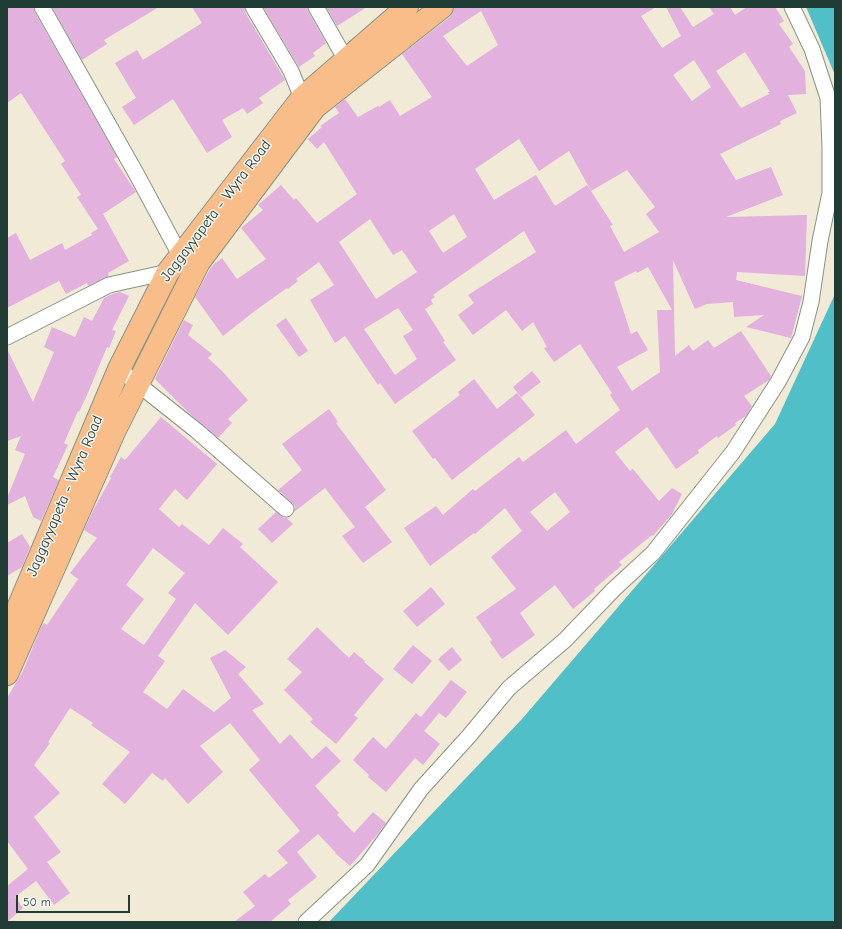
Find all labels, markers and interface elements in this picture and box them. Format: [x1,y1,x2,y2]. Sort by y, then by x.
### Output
street label: Jaggayyapeta - Wyra Road [157,137,275,285]
street label: Jaggayyapeta - Wyra Road [23,413,107,579]
scale bar [18,887,132,913]
text: 50 m [23,895,51,909]

